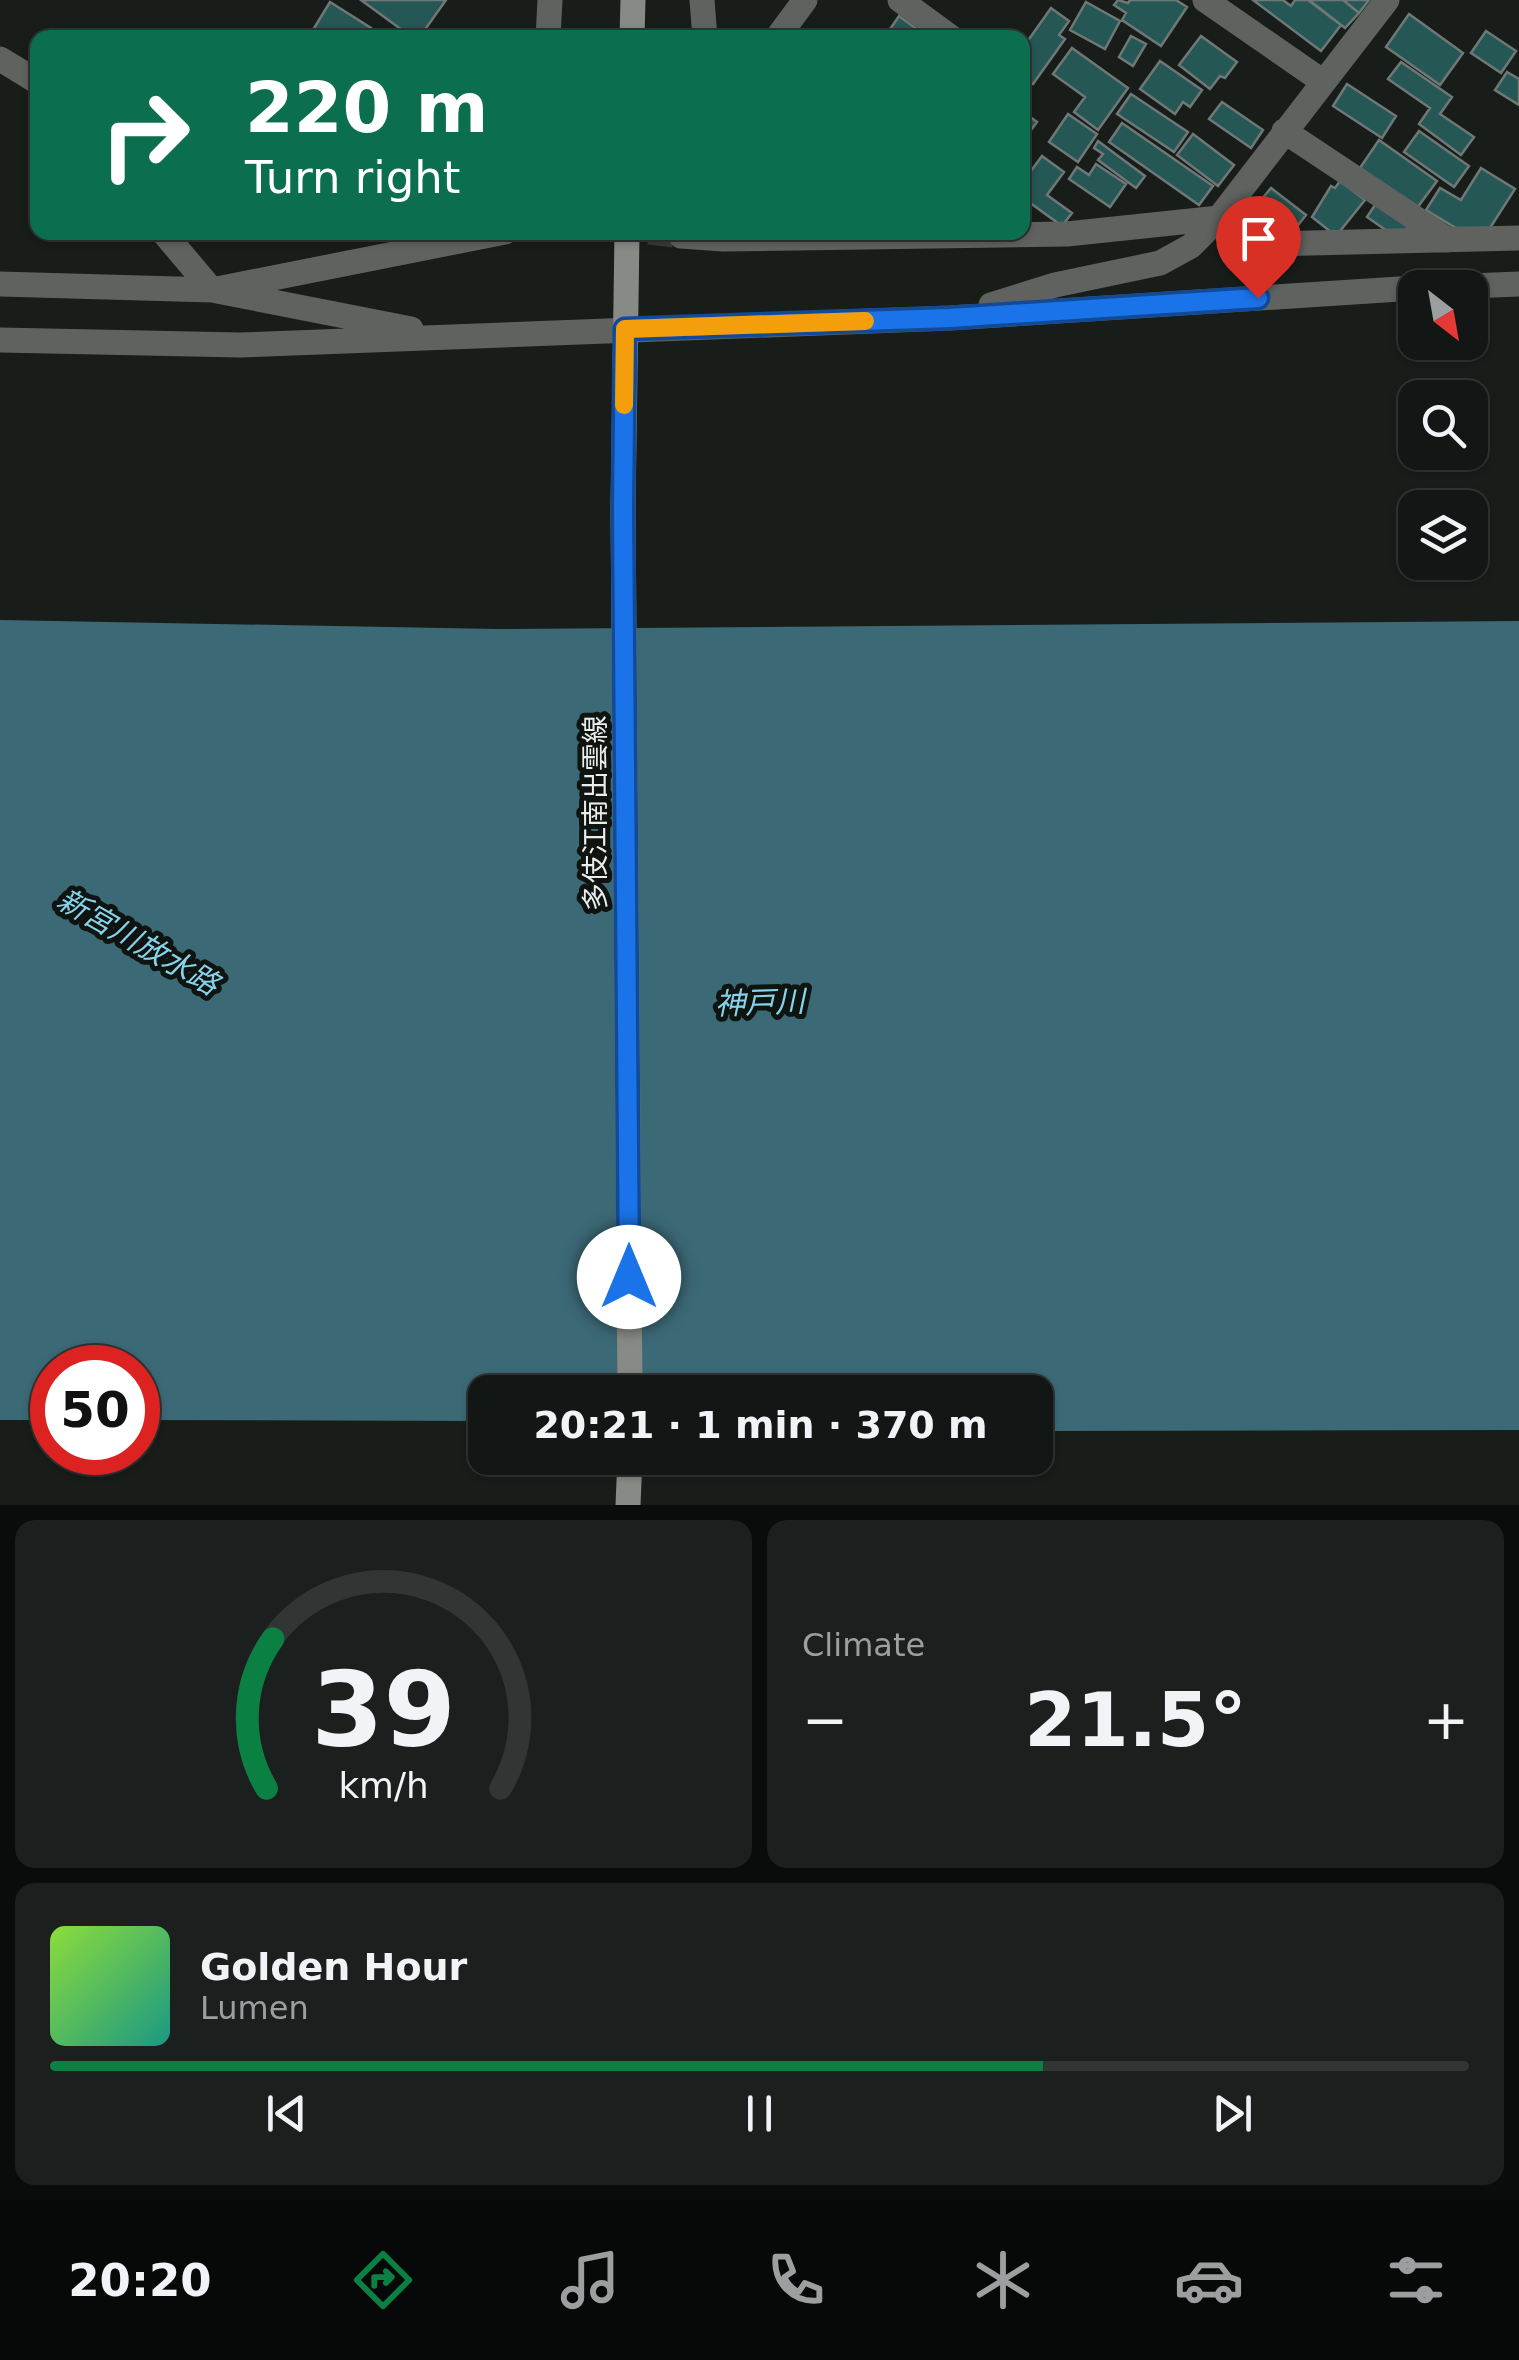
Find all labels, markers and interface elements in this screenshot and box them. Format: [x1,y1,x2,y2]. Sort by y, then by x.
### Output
text: 220 m [245,67,488,149]
icon: right [80,70,210,200]
text: Turn right [245,151,460,204]
pin [1216,196,1301,299]
icon: arrive [1231,211,1286,266]
north arrow [1398,270,1488,360]
map controls [1398,270,1488,580]
button: search [1398,380,1488,470]
button: layers [1398,490,1488,580]
street label: 多伎江南出雲線 [579,715,612,911]
water label: 新宮川放水路 [52,881,228,1003]
water label: 神戸川 [714,983,809,1022]
position arrow [577,1225,681,1329]
speed limit sign: 50 [30,1345,160,1475]
text: 20:21 · 1 min · 370 m [533,1403,988,1447]
text: Climate [802,1626,925,1664]
text: 39 [311,1649,456,1771]
text: 21.5° [1024,1676,1247,1764]
text: − [802,1688,848,1752]
text: + [1423,1688,1469,1752]
text: km/h [338,1765,429,1806]
text: Golden Hour [200,1945,467,1989]
text: Lumen [200,1989,309,2027]
icon: previous [259,2086,314,2141]
icon: pause [732,2086,787,2141]
icon: next [1205,2086,1260,2141]
icon: directions [348,2245,418,2315]
icon: music [555,2245,625,2315]
icon: phone [761,2245,831,2315]
icon: climate [968,2245,1038,2315]
icon: car [1174,2245,1244,2315]
icon: filters [1381,2245,1451,2315]
text: 20:20 [68,2254,212,2307]

